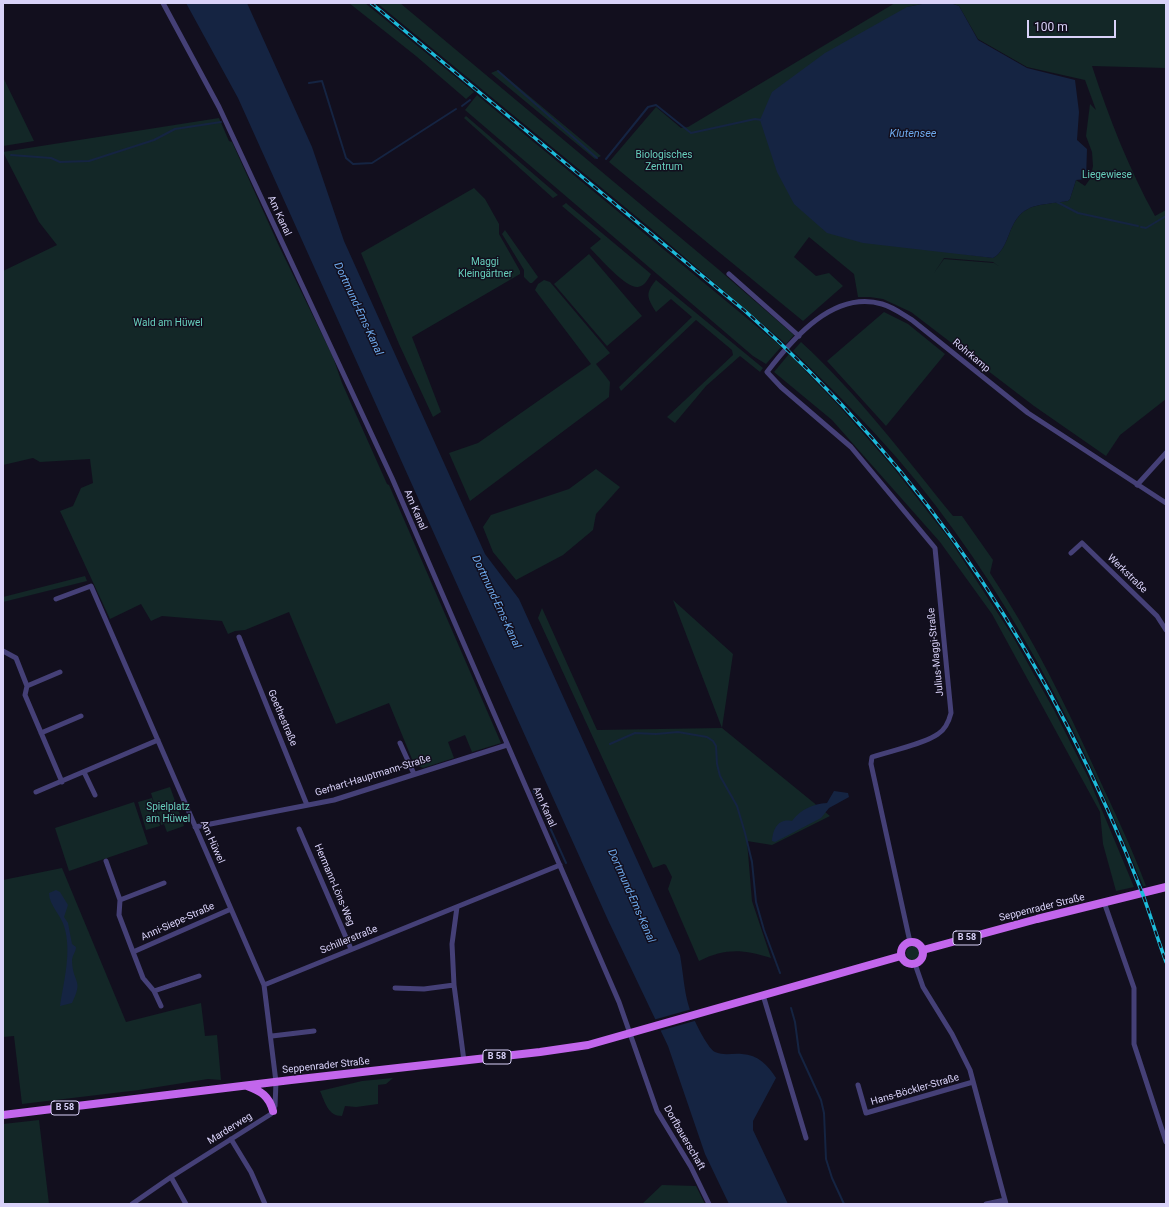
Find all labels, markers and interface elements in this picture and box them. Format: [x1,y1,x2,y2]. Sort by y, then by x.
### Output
scale bar [1029,12,1118,38]
text: 100 m [1034,20,1068,34]
water label: Klutensee [889,127,937,141]
park label: Biologisches Zentrum [636,149,692,172]
park label: Liegewiese [1082,169,1132,181]
street label: Am Kanal [265,194,293,238]
park label: Maggi Kleingärtner [458,256,512,280]
water label: Dortmund-Ems-Kanal [331,260,385,358]
park label: Wald am Hüwel [133,317,203,329]
street label: Rohrkamp [950,337,992,375]
street label: Am Kanal [401,488,429,532]
street label: Werkstraße [1105,552,1149,596]
water label: Dortmund-Ems-Kanal [469,553,523,651]
street label: Julius-Maggi-Straße [925,607,947,697]
street label: Goethestraße [265,688,299,748]
street label: Gerhart-Hauptmann-Straße [314,753,432,799]
street label: Am Kanal [530,785,558,829]
park label: Spielplatz am Hüwel [146,801,190,824]
street label: Am Hüwel [197,819,227,865]
street label: Hermann-Löns-Weg [311,842,357,928]
water label: Dortmund-Ems-Kanal [604,847,658,945]
street label: Seppenrader Straße [998,892,1086,924]
street label: Anni-Siepe-Straße [139,900,217,944]
street label: Schillerstraße [318,923,380,957]
road number: B 58 [953,931,981,945]
road number: B 58 [483,1050,511,1064]
street label: Seppenrader Straße [282,1055,370,1077]
street label: Hans-Böckler-Straße [869,1072,961,1108]
road number: B 58 [51,1101,79,1115]
street label: Dorfbauerschaft [661,1104,707,1172]
street label: Marderweg [205,1111,255,1147]

